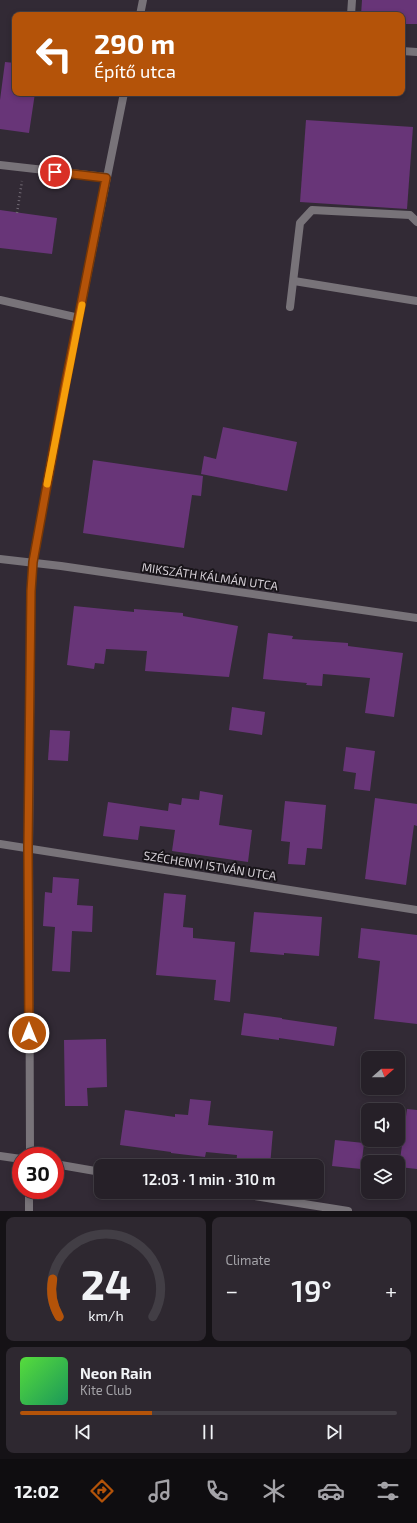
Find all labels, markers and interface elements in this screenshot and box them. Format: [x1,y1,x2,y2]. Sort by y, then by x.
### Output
text: 290 m [94,26,175,60]
icon: left [28,28,80,80]
text: Építő utca [94,60,176,82]
pin [38,155,72,189]
icon: arrive [44,161,66,183]
street label: MIKSZÁTH KÁLMÁN UTCA [141,559,280,593]
street label: SZÉCHENYI ISTVÁN UTCA [143,848,278,883]
position arrow [8,1012,50,1054]
north arrow [361,1051,405,1095]
map controls [361,1051,405,1199]
button: sound [361,1103,405,1147]
speed limit sign: 30 [12,1147,64,1199]
button: layers [361,1155,405,1199]
text: 12:03 · 1 min · 310 m [143,1170,275,1188]
text: Climate [226,1252,270,1268]
text: 24 [80,1258,131,1308]
text: 19° [291,1272,332,1308]
text: − [226,1277,238,1303]
text: + [385,1277,397,1303]
text: km/h [88,1307,123,1324]
text: Neon Rain [80,1364,152,1382]
text: Kite Club [80,1382,132,1398]
icon: previous [72,1421,94,1443]
icon: pause [197,1421,219,1443]
icon: next [323,1421,345,1443]
icon: directions [88,1477,116,1505]
icon: music [146,1477,174,1505]
icon: phone [203,1477,231,1505]
icon: climate [260,1477,288,1505]
icon: car [317,1477,345,1505]
icon: filters [374,1477,402,1505]
text: 12:02 [15,1480,59,1502]

